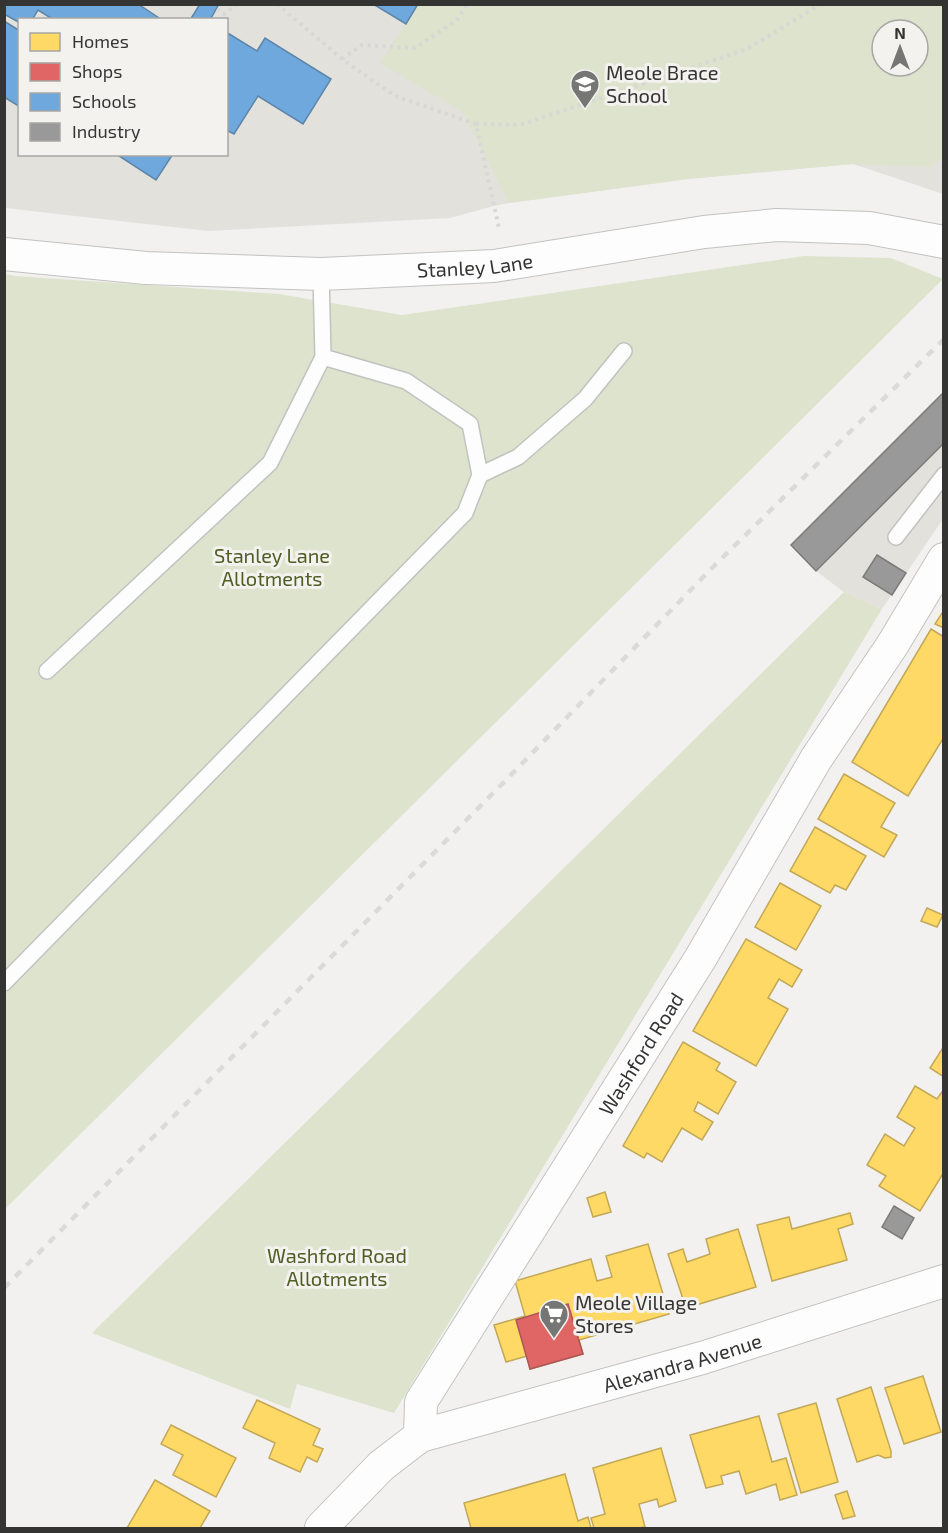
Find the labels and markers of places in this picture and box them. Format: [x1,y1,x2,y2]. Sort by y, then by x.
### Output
place label: Meole Brace School [606,60,719,107]
school or university icon: Meole Brace School [569,68,601,110]
place label: Meole Village Stores [575,1290,697,1337]
supermarket icon: Meole Village Stores [538,1298,570,1340]

